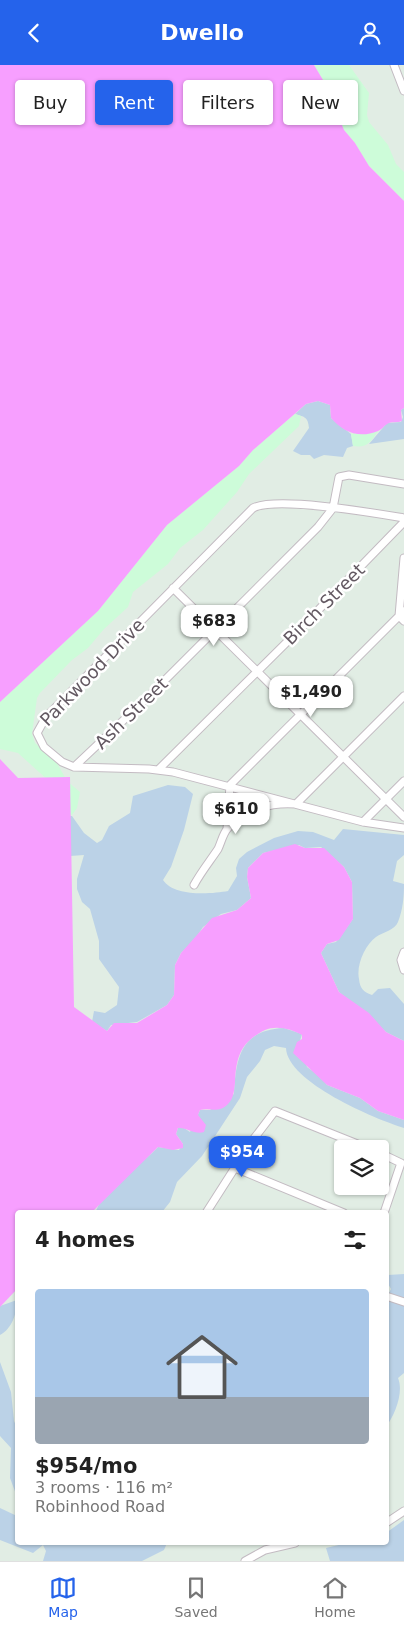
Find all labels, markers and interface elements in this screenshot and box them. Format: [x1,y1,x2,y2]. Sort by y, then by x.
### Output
icon: back [20,19,48,47]
icon: person [356,19,384,47]
text: Dwello [160,20,244,45]
chip: Buy [15,80,85,125]
chip: Rent [95,80,173,125]
chip: Filters [183,80,273,125]
chip: New [283,80,358,125]
street label: Birch Street [279,559,369,649]
pin: $683 [184,605,244,647]
text: $683 [192,611,236,630]
street label: Parkwood Drive [36,614,148,730]
street label: Ash Street [90,673,172,753]
pin: $1,490 [270,675,352,718]
text: $1,490 [280,682,342,701]
pin: $610 [206,793,266,835]
text: $610 [214,799,258,818]
pin: $954 [212,1135,272,1178]
map controls [334,1140,389,1195]
button: layers [334,1140,389,1195]
text: $954 [220,1142,264,1161]
icon: filters [341,1226,369,1254]
text: 4 homes [35,1228,135,1252]
icon: home [157,1322,247,1412]
text: $954/mo [35,1454,137,1478]
text: 3 rooms · 116 m² [35,1478,173,1497]
text: Robinhood Road [35,1497,165,1516]
tab: Map [48,1574,78,1620]
tab: Saved [174,1574,218,1620]
tab: Home [314,1574,356,1620]

